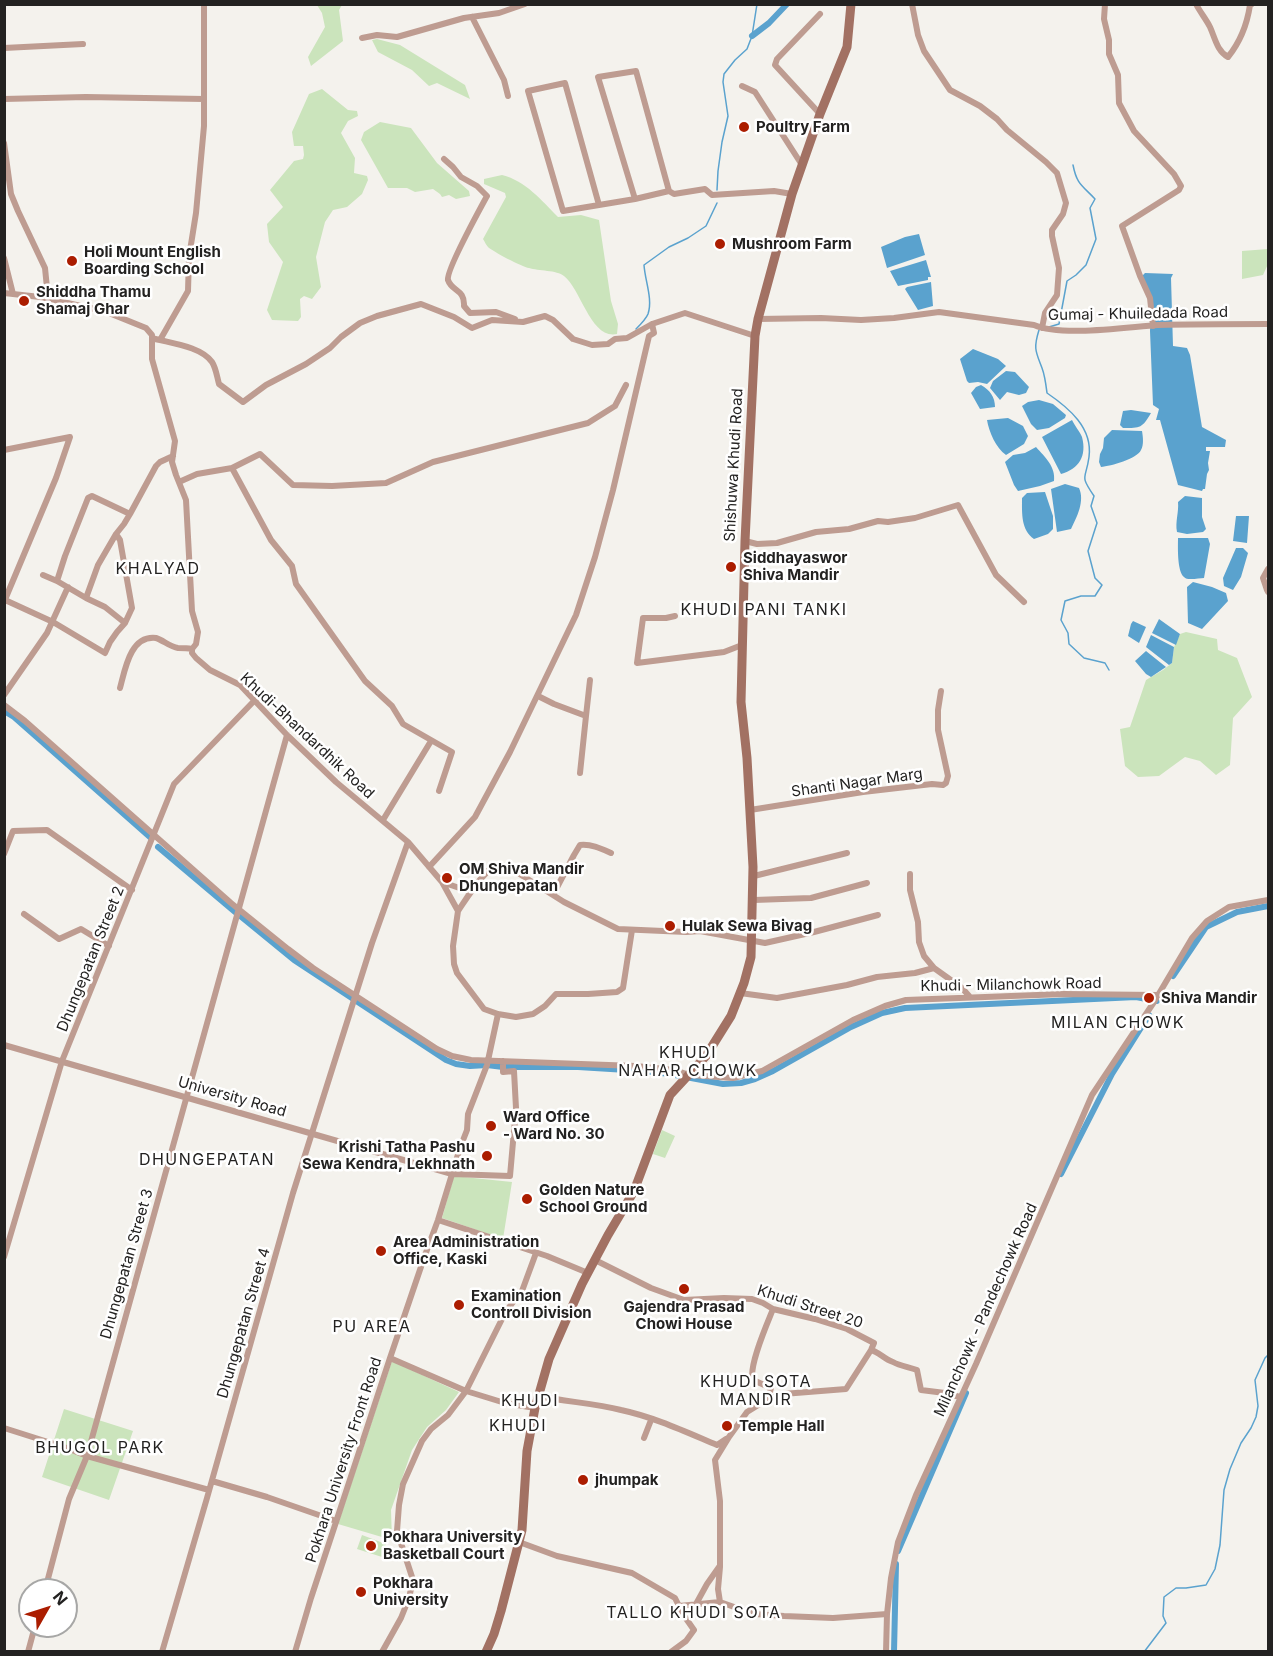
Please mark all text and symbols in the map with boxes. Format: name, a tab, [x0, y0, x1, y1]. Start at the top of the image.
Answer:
place label: Poultry Farm	[756, 118, 850, 136]
marker: Poultry Farm	[737, 120, 751, 134]
place label: Mushroom Farm	[732, 235, 852, 253]
marker: Mushroom Farm	[713, 237, 727, 251]
place label: Holi Mount English Boarding School	[84, 243, 221, 278]
marker: Holi Mount English Boarding School	[65, 254, 79, 268]
place label: Shiddha Thamu Shamaj Ghar	[36, 283, 151, 318]
marker: Shiddha Thamu Shamaj Ghar	[17, 294, 31, 308]
street label: Gumaj - Khuiledada Road	[1048, 303, 1228, 325]
street label: Shishuwa Khudi Road	[721, 388, 747, 542]
place label: Siddhayaswor Shiva Mandir	[743, 549, 847, 584]
district label: KHALYAD	[116, 559, 200, 579]
marker: Siddhayaswor Shiva Mandir	[724, 560, 738, 574]
district label: KHUDI PANI TANKI	[681, 600, 847, 620]
street label: Khudi-Bhandardhik Road	[236, 669, 378, 803]
street label: Shanti Nagar Marg	[790, 765, 924, 801]
place label: OM Shiva Mandir Dhungepatan	[459, 860, 584, 895]
marker: OM Shiva Mandir Dhungepatan	[440, 871, 454, 885]
street label: Dhungepatan Street 2	[54, 884, 128, 1034]
place label: Hulak Sewa Bivag	[682, 917, 812, 935]
marker: Hulak Sewa Bivag	[663, 919, 677, 933]
street label: Khudi - Milanchowk Road	[920, 974, 1102, 996]
place label: Shiva Mandir	[1161, 989, 1257, 1007]
marker: Shiva Mandir	[1142, 991, 1156, 1005]
district label: MILAN CHOWK	[1051, 1013, 1185, 1033]
district label: KHUDI NAHAR CHOWK	[618, 1043, 758, 1081]
street label: University Road	[176, 1073, 288, 1121]
place label: Ward Office - Ward No. 30	[503, 1108, 605, 1143]
marker: Ward Office - Ward No. 30	[484, 1119, 498, 1133]
place label: Krishi Tatha Pashu Sewa Kendra, Lekhnath	[302, 1138, 475, 1173]
marker: Krishi Tatha Pashu Sewa Kendra, Lekhnath	[480, 1149, 494, 1163]
district label: DHUNGEPATAN	[139, 1150, 275, 1170]
place label: Golden Nature School Ground	[539, 1181, 647, 1216]
street label: Dhungepatan Street 3	[97, 1187, 157, 1341]
marker: Golden Nature School Ground	[520, 1192, 534, 1206]
street label: Milanchowk - Pandechowk Road	[931, 1200, 1041, 1420]
place label: Area Administration Office, Kaski	[393, 1233, 539, 1268]
marker: Area Administration Office, Kaski	[374, 1244, 388, 1258]
street label: Dhungepatan Street 4	[214, 1246, 274, 1400]
street label: Khudi Street 20	[755, 1281, 865, 1333]
marker: Gajendra Prasad Chowi House	[677, 1282, 691, 1296]
place label: Examination Controll Division	[471, 1287, 592, 1322]
marker: Examination Controll Division	[452, 1298, 466, 1312]
place label: Gajendra Prasad Chowi House	[624, 1298, 744, 1333]
district label: PU AREA	[332, 1317, 412, 1337]
street label: Pokhara University Front Road	[302, 1355, 386, 1565]
district label: KHUDI SOTA MANDIR	[700, 1372, 812, 1410]
district label: KHUDI	[501, 1391, 559, 1411]
district label: KHUDI	[489, 1416, 547, 1436]
place label: Temple Hall	[739, 1417, 825, 1435]
marker: Temple Hall	[720, 1419, 734, 1433]
district label: BHUGOL PARK	[35, 1438, 165, 1458]
place label: jhumpak	[595, 1471, 658, 1489]
marker: jhumpak	[576, 1473, 590, 1487]
place label: Pokhara University Basketball Court	[383, 1528, 522, 1563]
marker: Pokhara University Basketball Court	[364, 1539, 378, 1553]
place label: Pokhara University	[373, 1574, 448, 1609]
north arrow	[18, 1578, 78, 1638]
marker: Pokhara University	[354, 1585, 368, 1599]
text: N	[49, 1587, 72, 1609]
district label: TALLO KHUDI SOTA	[606, 1603, 782, 1623]

